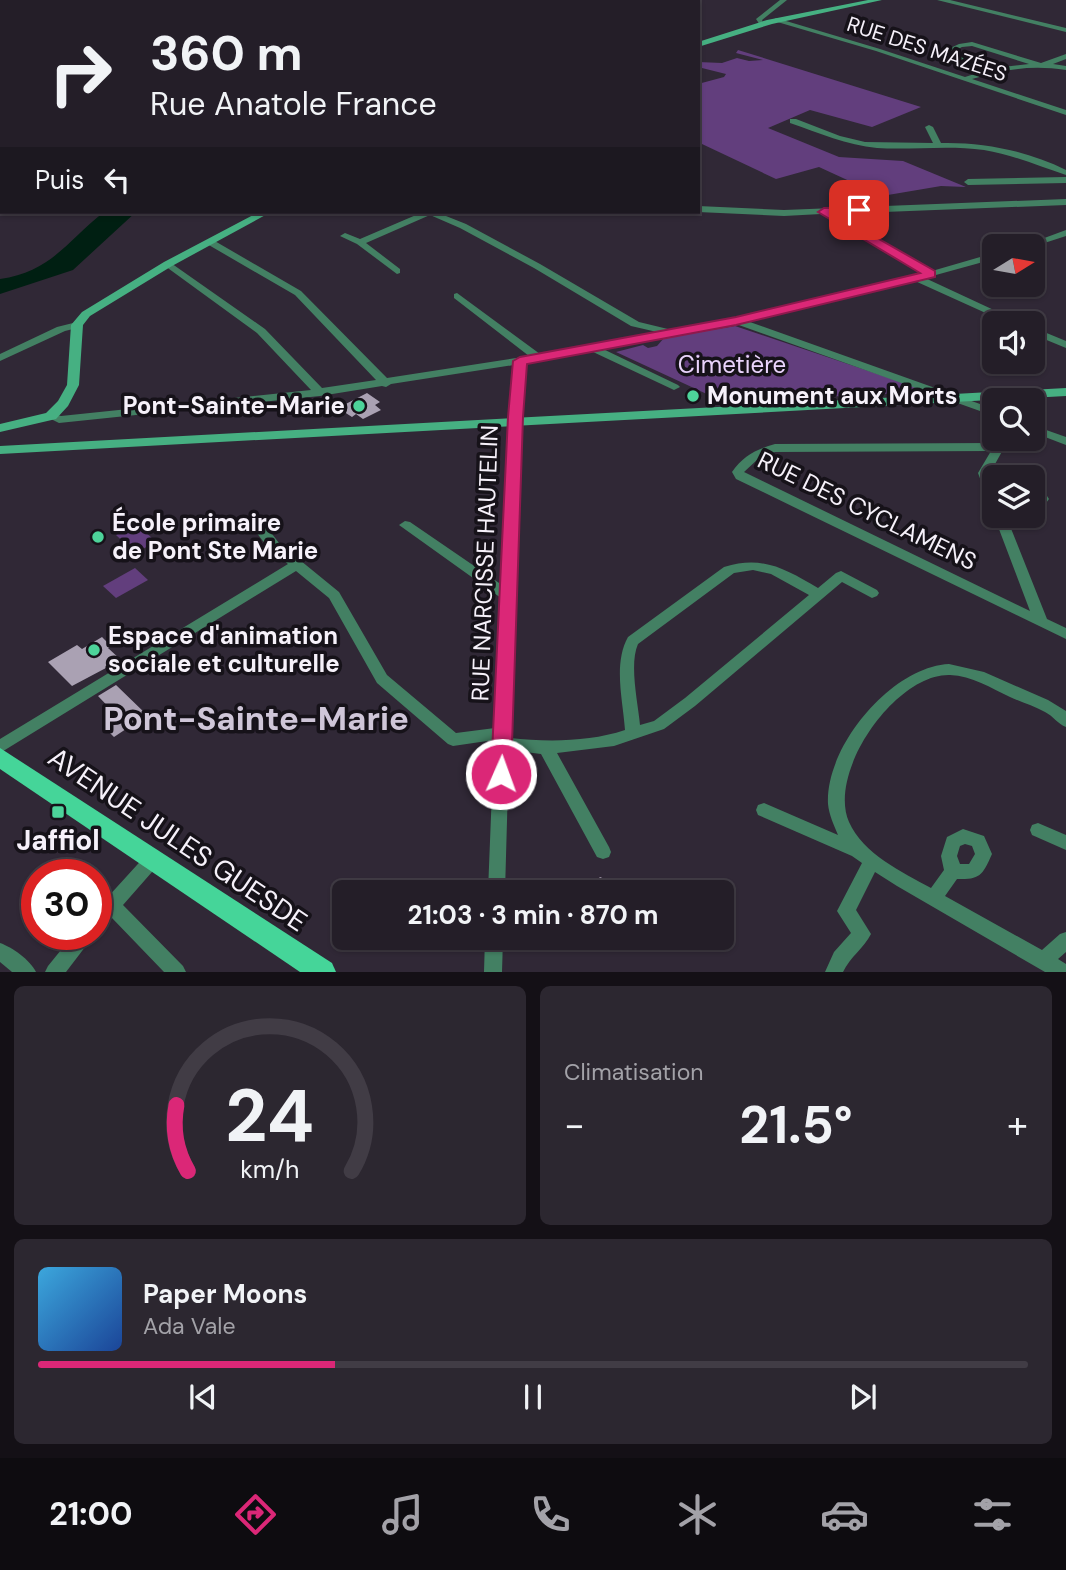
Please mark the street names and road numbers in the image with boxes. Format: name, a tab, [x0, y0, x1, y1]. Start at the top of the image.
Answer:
street label: RUE DES MAZÉES	[843, 10, 1011, 88]
street label: RUE NARCISSE HAUTELIN	[464, 424, 505, 702]
street label: RUE DES CYCLAMENS	[753, 444, 982, 577]
street label: AVENUE JULES GUESDE	[41, 739, 314, 940]

